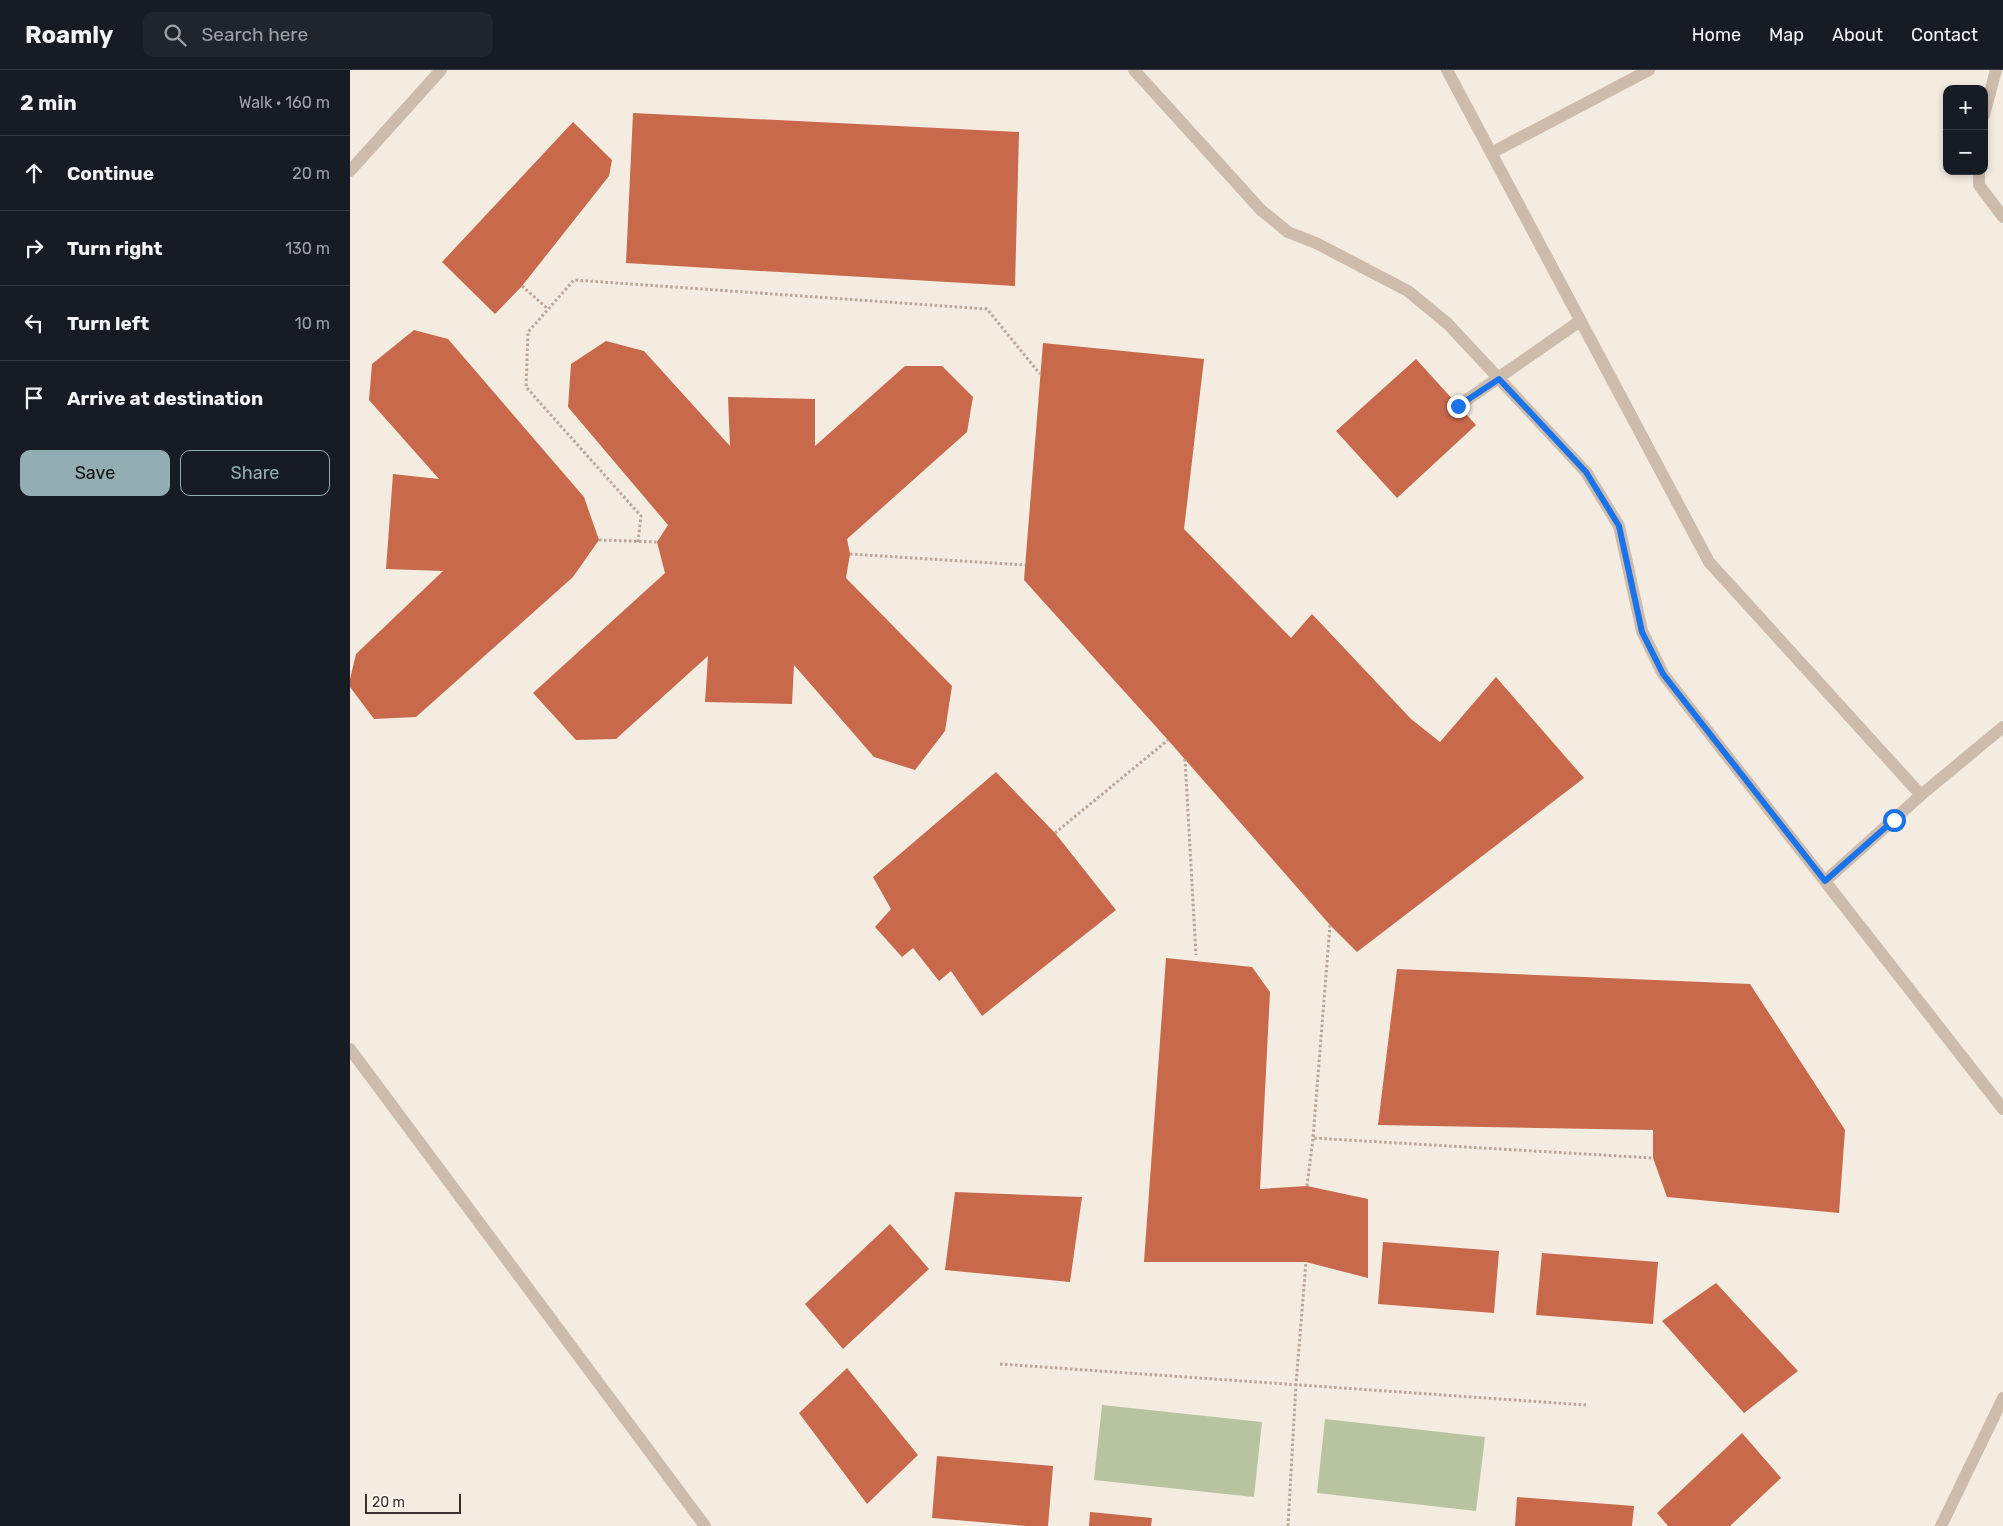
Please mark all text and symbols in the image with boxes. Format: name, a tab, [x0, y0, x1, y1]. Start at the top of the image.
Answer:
search box	[143, 12, 493, 57]
text: Roamly	[25, 21, 113, 49]
icon: search	[161, 21, 189, 49]
text: Search here	[201, 23, 308, 46]
text: Home	[1692, 24, 1741, 46]
text: Map	[1769, 24, 1804, 46]
text: About	[1832, 24, 1883, 46]
text: Contact	[1911, 24, 1978, 46]
map controls	[1943, 85, 1988, 175]
button: +	[1943, 85, 1988, 130]
text: 2 min	[20, 90, 77, 115]
text: Walk · 160 m	[239, 93, 330, 112]
button: −	[1943, 130, 1988, 175]
icon: ahead	[20, 159, 48, 187]
text: Continue	[67, 162, 154, 185]
text: 20 m	[292, 164, 330, 183]
icon: right	[20, 234, 48, 262]
text: Turn right	[67, 237, 162, 260]
text: 130 m	[285, 239, 330, 258]
icon: left	[20, 309, 48, 337]
text: Turn left	[67, 312, 149, 335]
text: 10 m	[295, 314, 330, 333]
icon: arrive	[20, 384, 48, 412]
text: Arrive at destination	[67, 387, 263, 410]
route end	[1447, 395, 1470, 418]
button: Save	[20, 450, 170, 496]
button: Share	[180, 450, 330, 496]
route start	[1883, 809, 1906, 832]
scale bar	[365, 1491, 461, 1514]
text: 20 m	[372, 1494, 405, 1511]

